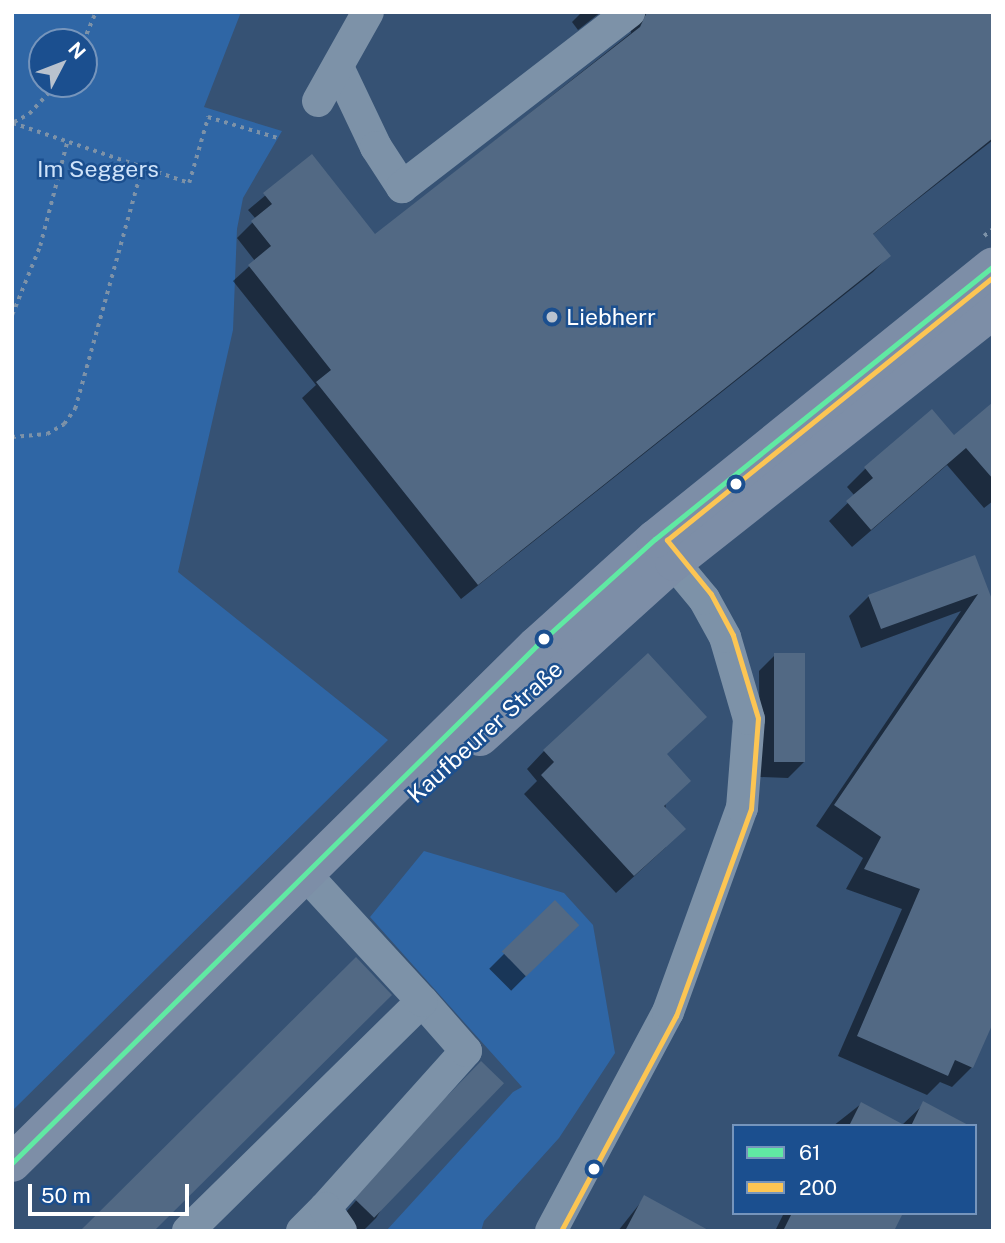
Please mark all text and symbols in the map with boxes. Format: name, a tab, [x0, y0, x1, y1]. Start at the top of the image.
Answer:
north arrow	[28, 28, 98, 98]
text: N	[64, 37, 90, 63]
park label: Im Seggers	[37, 155, 159, 183]
place label: Liebherr	[566, 303, 656, 331]
marker: Liebherr	[544, 309, 560, 325]
unlabelled marker	[729, 477, 743, 491]
unlabelled marker	[537, 632, 551, 646]
street label: Kaufbeurer Straße	[402, 655, 568, 809]
legend	[732, 1124, 977, 1215]
text: 61	[799, 1140, 821, 1165]
unlabelled marker	[587, 1162, 601, 1176]
scale bar	[32, 1170, 192, 1214]
text: 200	[799, 1175, 837, 1200]
text: 50 m	[41, 1183, 91, 1208]

